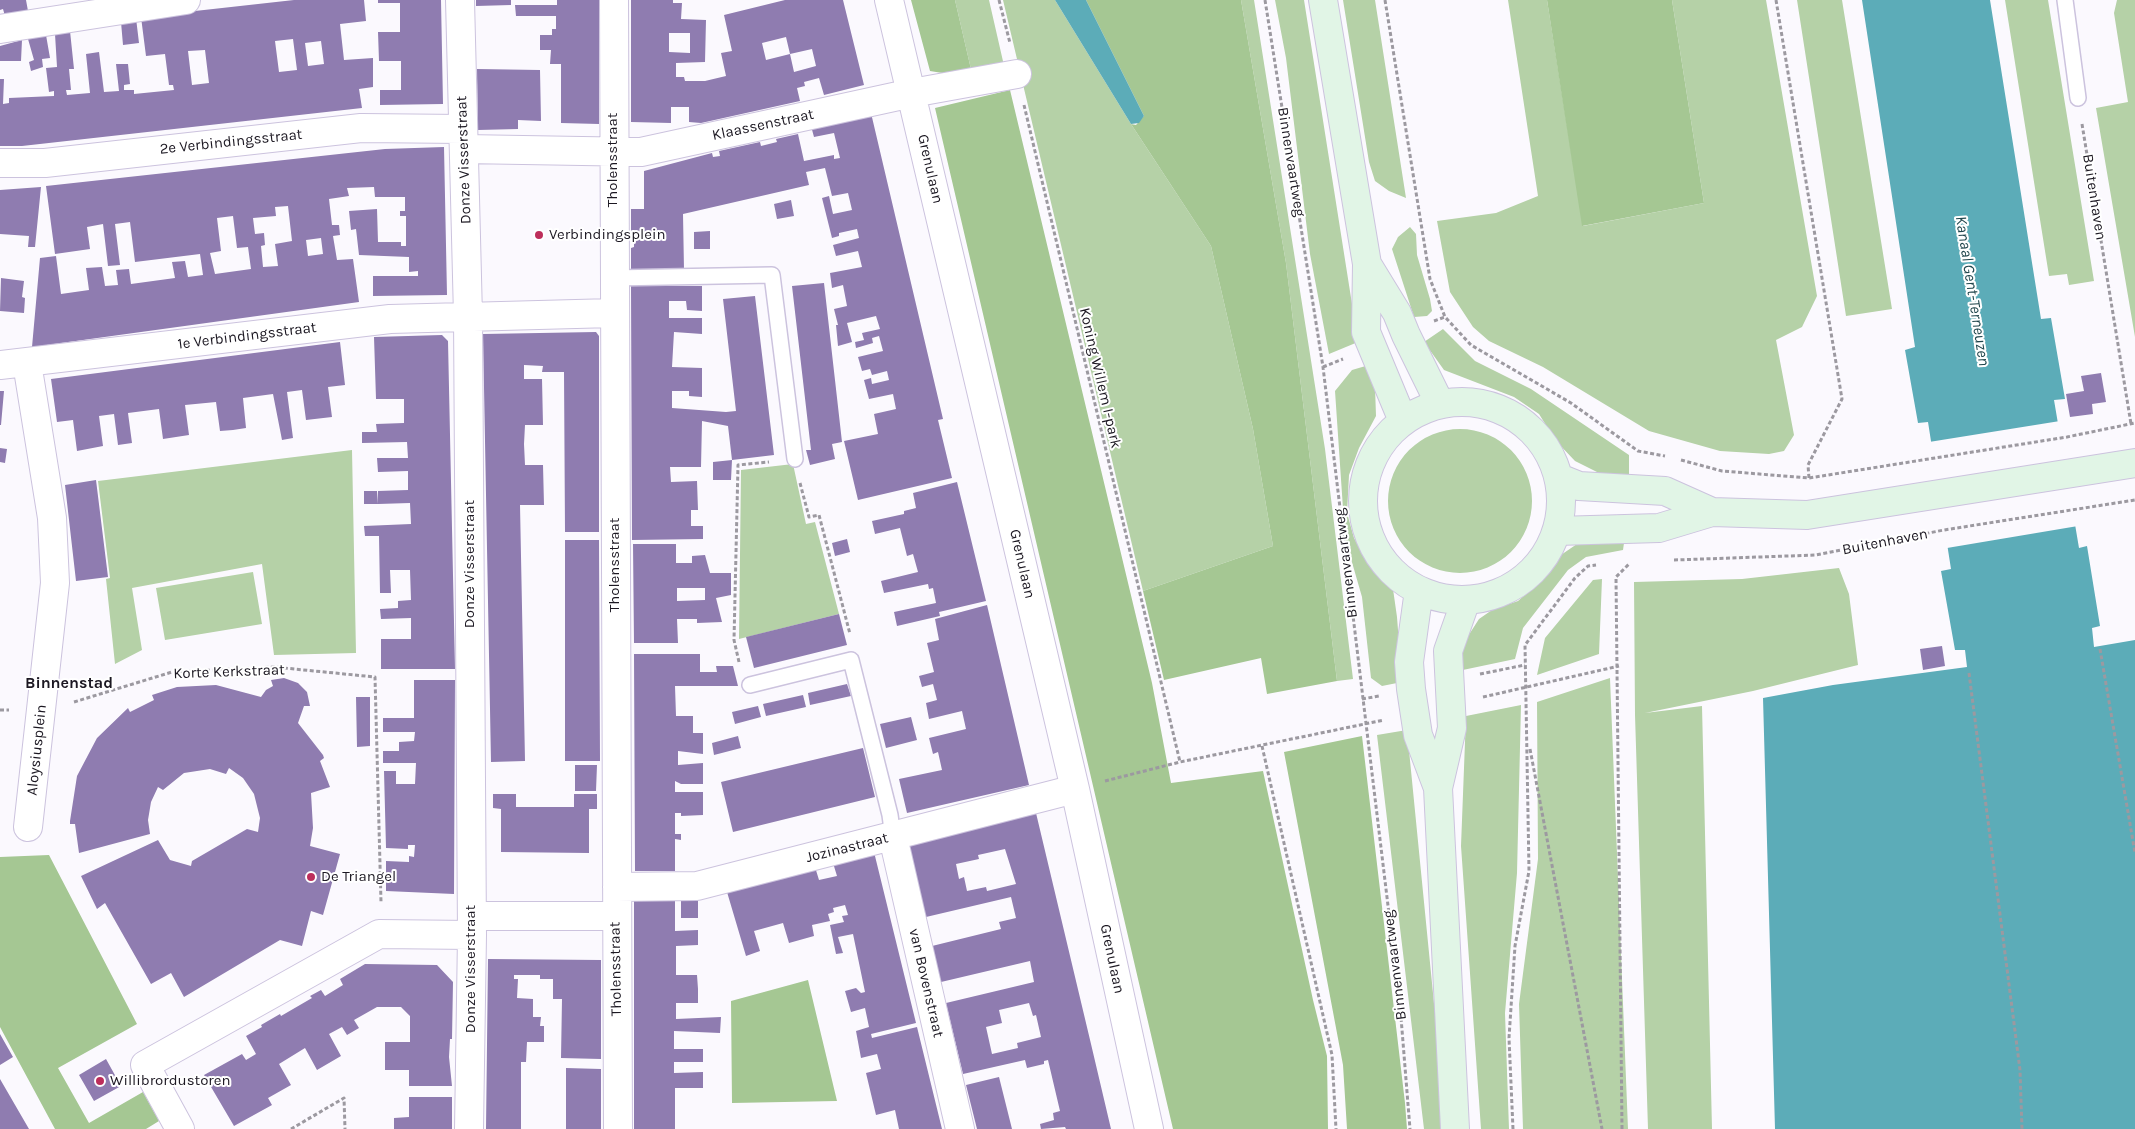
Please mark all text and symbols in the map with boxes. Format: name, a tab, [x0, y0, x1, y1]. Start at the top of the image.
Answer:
street label: Donze Visserstraat	[453, 96, 475, 224]
street label: Klaassenstraat	[711, 105, 815, 145]
street label: Binnenvaartweg	[1273, 106, 1309, 218]
street label: Tholensstraat	[604, 113, 622, 207]
street label: 2e Verbindingsstraat	[159, 126, 303, 158]
street label: Grenulaan	[913, 133, 947, 205]
street label: Buitenhaven	[2078, 153, 2110, 241]
water label: Kanaal Gent-Terneuzen	[1951, 215, 1993, 367]
place label: Verbindingsplein	[549, 226, 665, 244]
marker: Verbindingsplein	[533, 229, 545, 241]
street label: Koning Willem I-park	[1075, 306, 1125, 450]
street label: 1e Verbindingsstraat	[177, 319, 317, 353]
street label: Donze Visserstraat	[461, 500, 479, 628]
street label: Binnenvaartweg	[1330, 507, 1362, 619]
street label: Tholensstraat	[606, 518, 624, 612]
street label: Buitenhaven	[1841, 525, 1929, 559]
street label: Grenulaan	[1005, 528, 1039, 600]
street label: Korte Kerkstraat	[173, 661, 285, 683]
district label: Binnenstad	[25, 673, 113, 693]
street label: Aloysiusplein	[23, 704, 51, 796]
street label: Jozinastraat	[804, 829, 890, 867]
place label: De Triangel	[321, 868, 396, 886]
marker: De Triangel	[305, 871, 317, 883]
street label: Donze Visserstraat	[462, 905, 480, 1033]
street label: Binnenvaartweg	[1379, 909, 1411, 1021]
street label: Tholensstraat	[606, 922, 626, 1016]
street label: Grenulaan	[1096, 923, 1128, 995]
street label: van Bovenstraat	[905, 927, 947, 1039]
place label: Willibrordustoren	[110, 1072, 231, 1090]
marker: Willibrordustoren	[94, 1075, 106, 1087]

